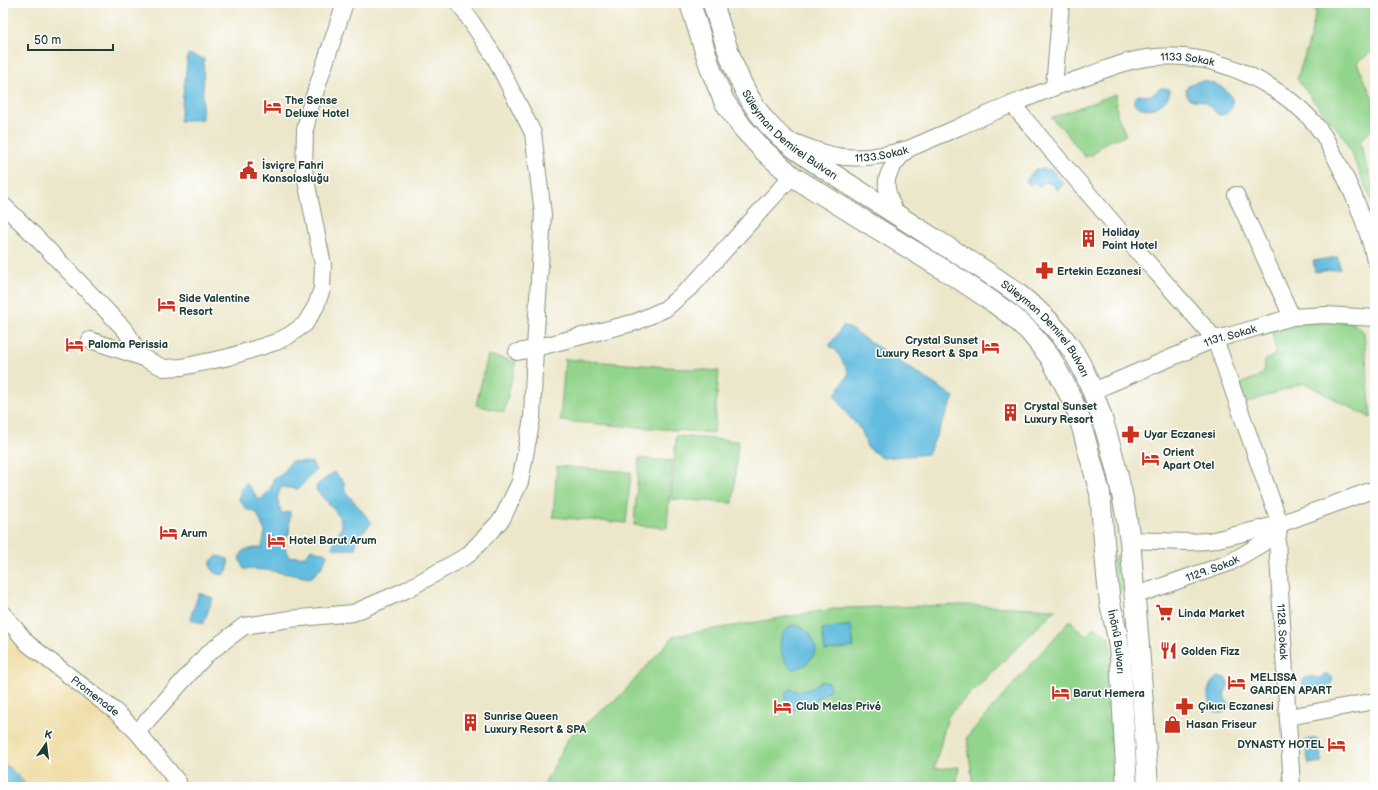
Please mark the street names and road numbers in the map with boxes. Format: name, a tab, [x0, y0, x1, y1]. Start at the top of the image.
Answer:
street label: 1133 Sokak	[1160, 50, 1217, 69]
street label: Süleyman Demirel Bulvarı	[740, 87, 840, 182]
street label: 1133.Sokak	[855, 143, 910, 164]
street label: Süleyman Demirel Bulvarı	[999, 277, 1092, 379]
street label: 1131. Sokak	[1202, 321, 1258, 350]
street label: 1129. Sokak	[1184, 552, 1242, 584]
street label: 1128. Sokak	[1274, 603, 1291, 661]
street label: İnönü Bulvarı	[1105, 608, 1127, 674]
street label: Promenade	[68, 673, 123, 719]

